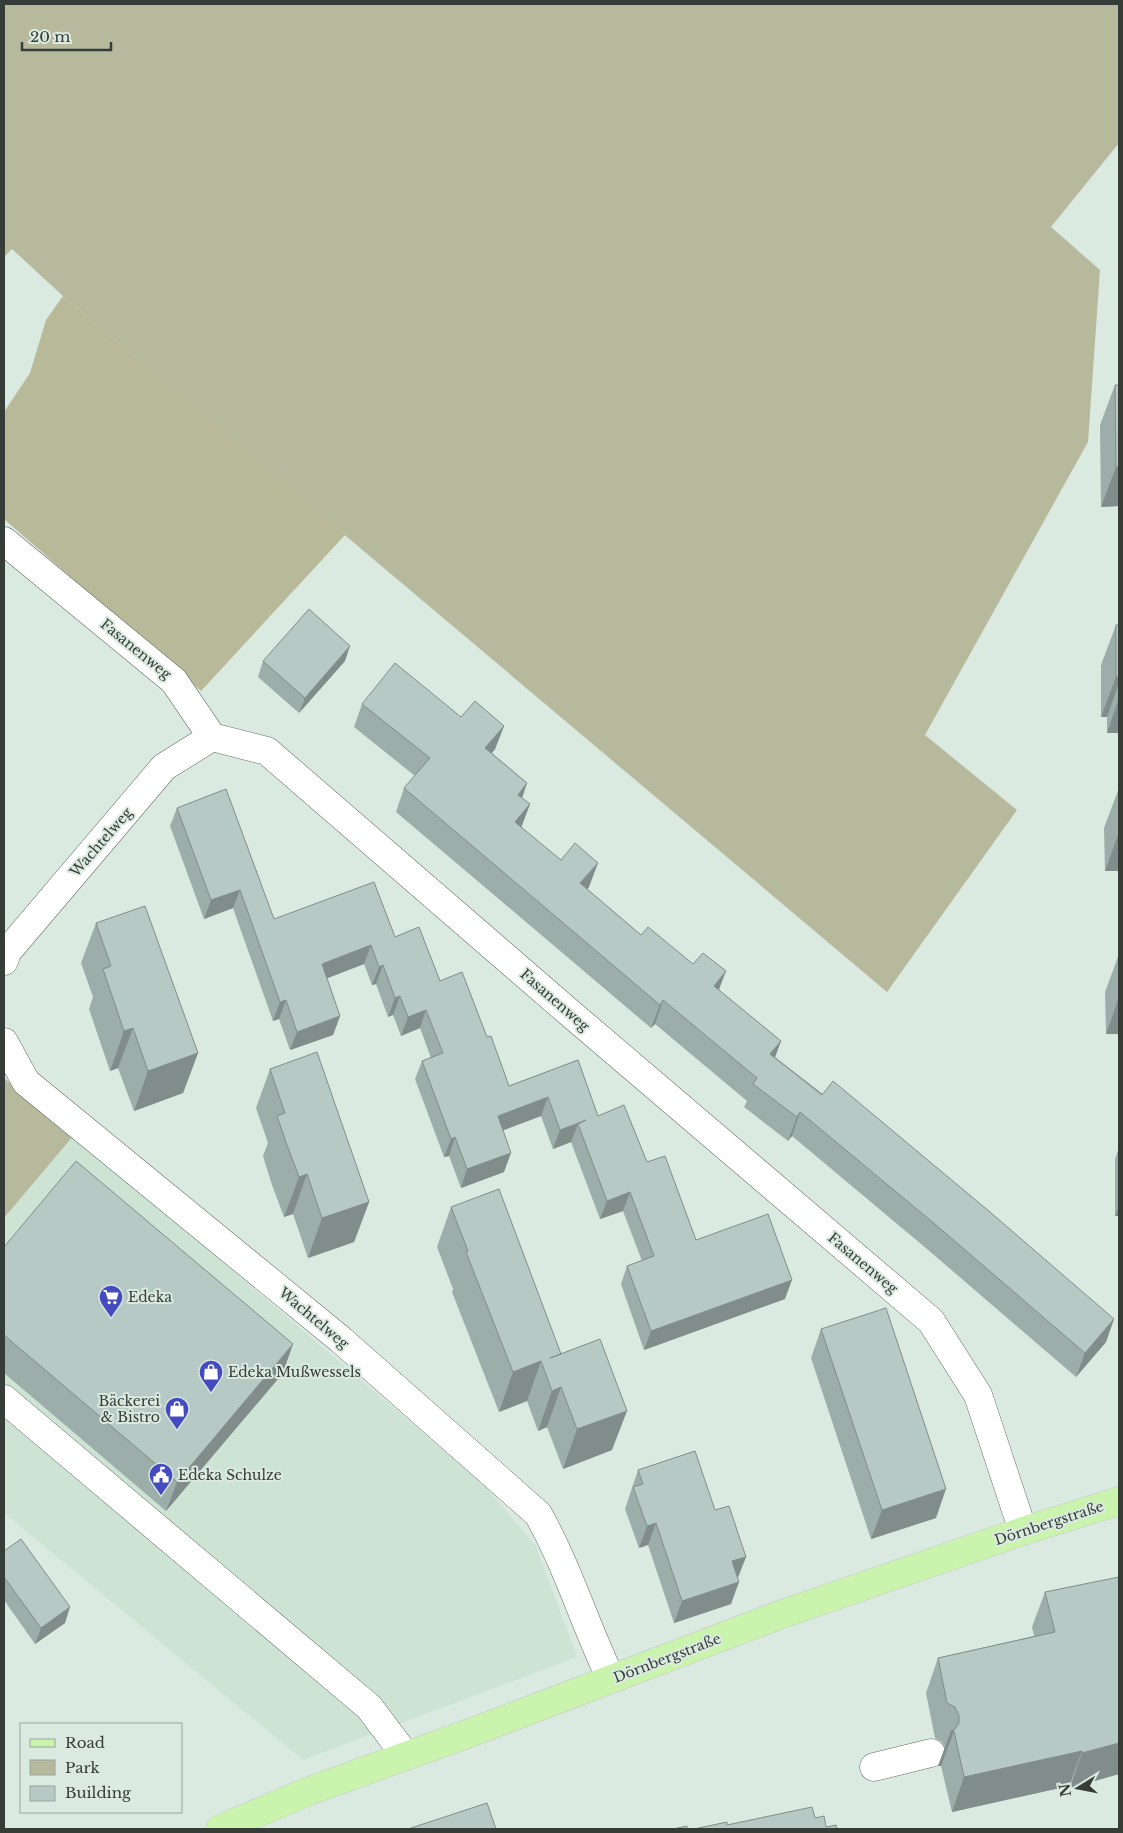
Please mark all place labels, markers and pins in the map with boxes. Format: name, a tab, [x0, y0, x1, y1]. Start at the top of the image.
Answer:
supermarket icon: Edeka	[98, 1284, 124, 1318]
place label: Edeka	[128, 1288, 172, 1306]
shop icon: Edeka Mußwessels	[198, 1359, 224, 1393]
place label: Edeka Mußwessels	[228, 1363, 361, 1381]
place label: Bäckerei & Bistro	[99, 1392, 160, 1426]
shop icon: Bäckerei & Bistro	[164, 1396, 190, 1430]
public building icon: Edeka Schulze	[148, 1462, 174, 1496]
place label: Edeka Schulze	[178, 1466, 282, 1484]

